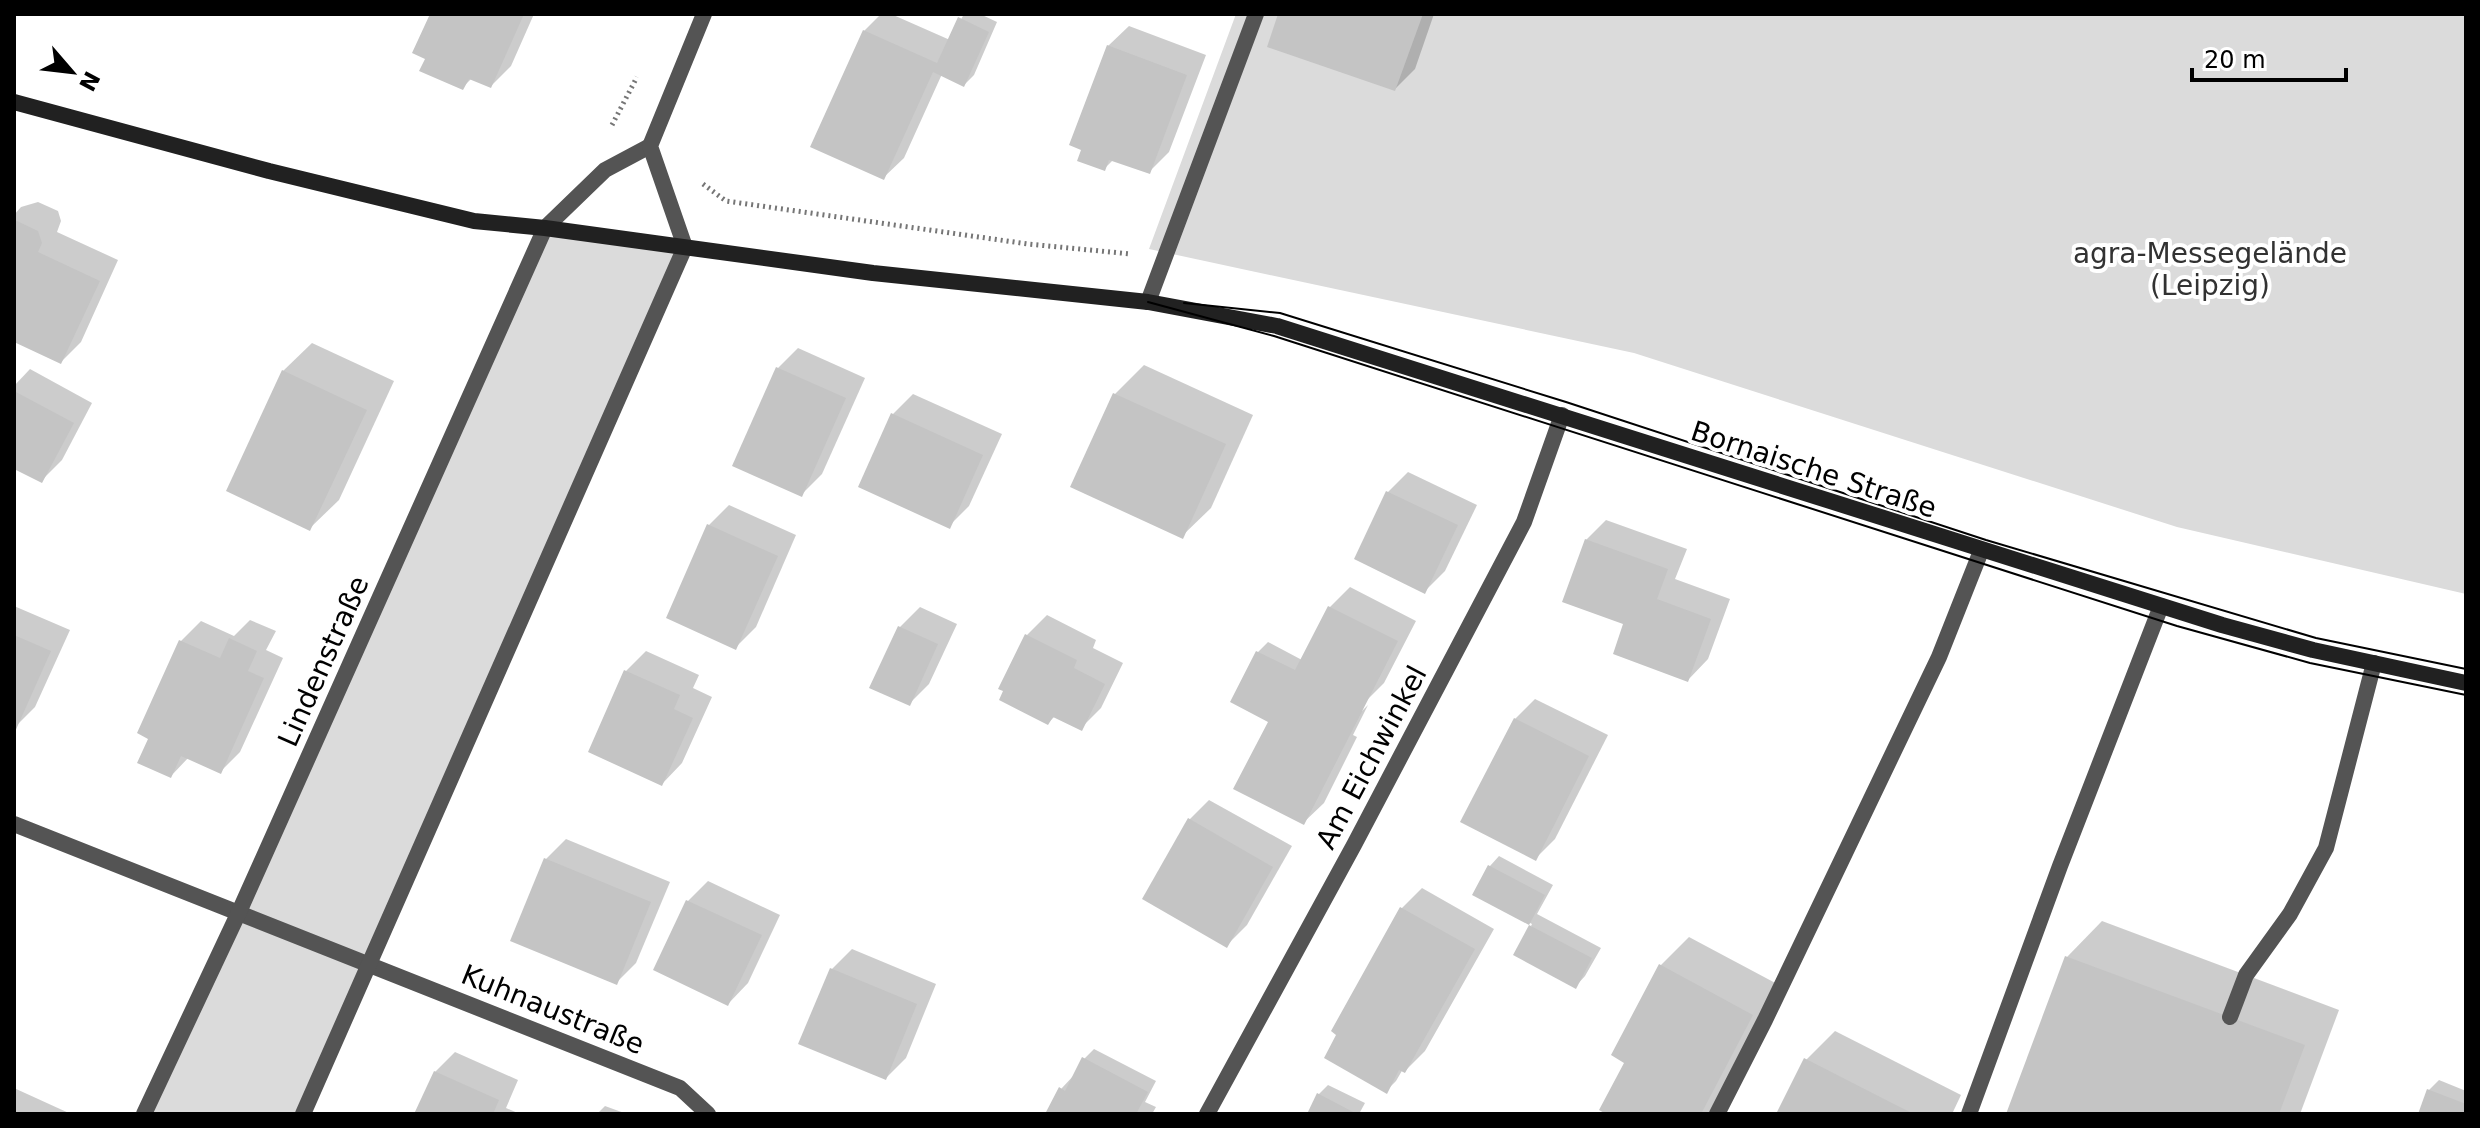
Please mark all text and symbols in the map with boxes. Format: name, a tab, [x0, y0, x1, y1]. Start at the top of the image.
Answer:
north arrow	[32, 32, 112, 112]
scale bar	[2192, 32, 2346, 82]
text: 20 m	[2204, 46, 2266, 74]
text: N	[74, 67, 105, 95]
park label: agra-Messegelände (Leipzig)	[2073, 237, 2347, 302]
street label: Bornaische Straße	[1687, 414, 1941, 525]
street label: Lindenstraße	[271, 571, 376, 751]
street label: Am Eichwinkel	[1309, 660, 1434, 854]
street label: Kuhnaustraße	[457, 958, 649, 1061]

